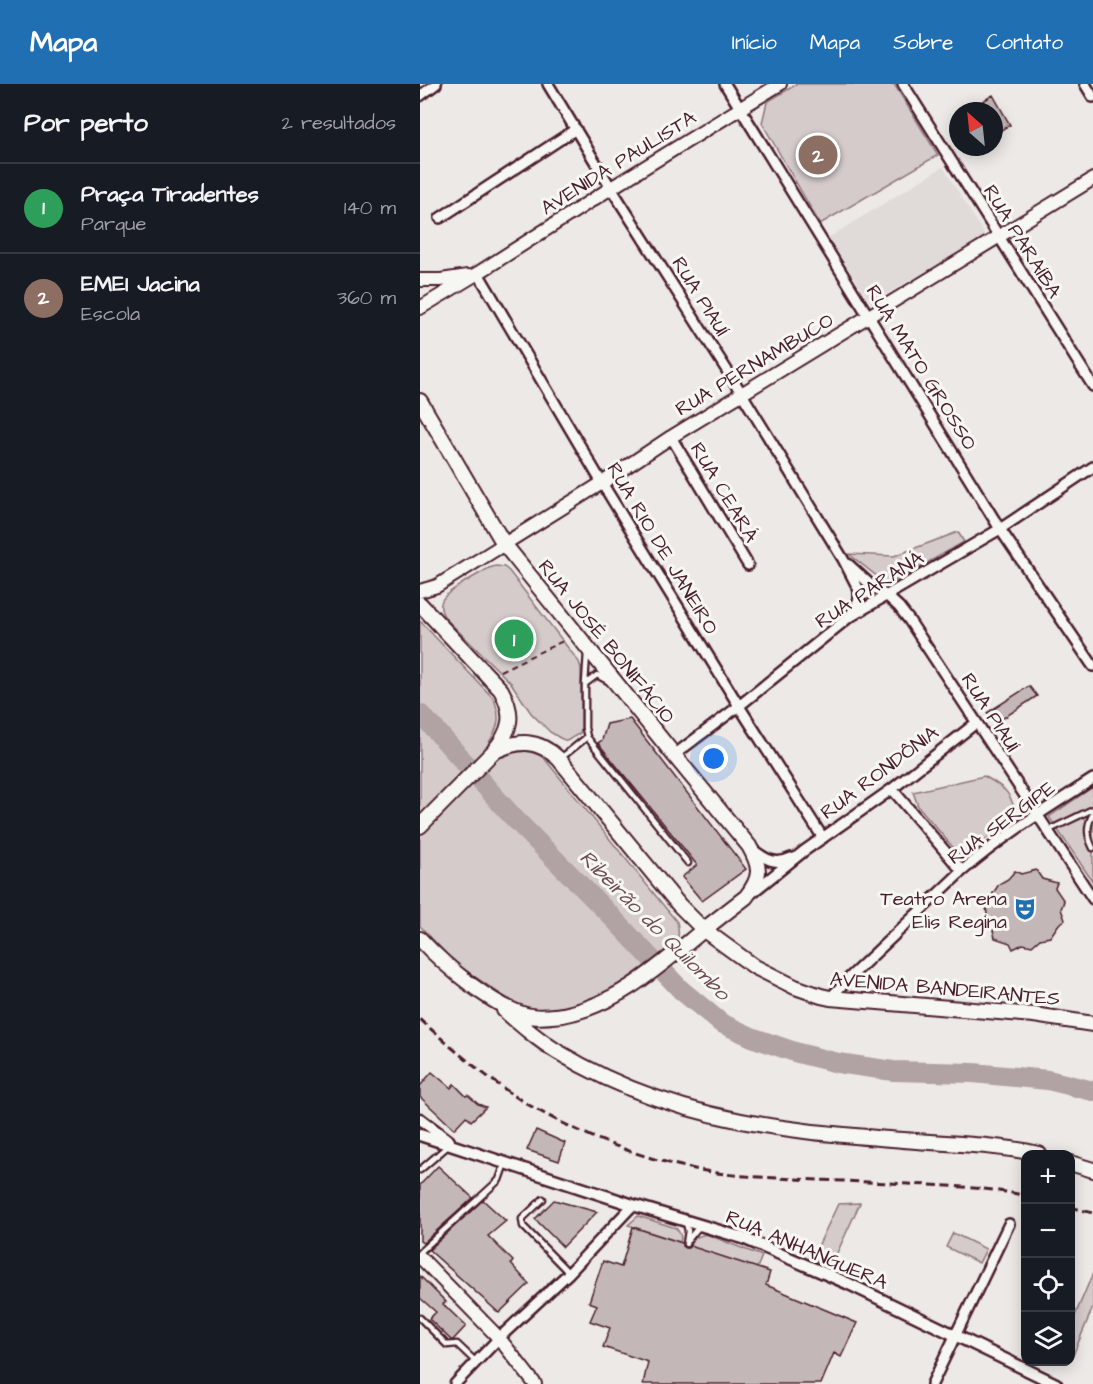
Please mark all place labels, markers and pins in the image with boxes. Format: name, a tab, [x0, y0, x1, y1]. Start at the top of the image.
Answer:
pin: 2	[798, 132, 838, 178]
pin: 1	[494, 616, 533, 662]
place label: Teatro Arena Elis Regina	[880, 885, 1007, 937]
theatre icon: Teatro Arena Elis Regina	[1012, 896, 1038, 922]

